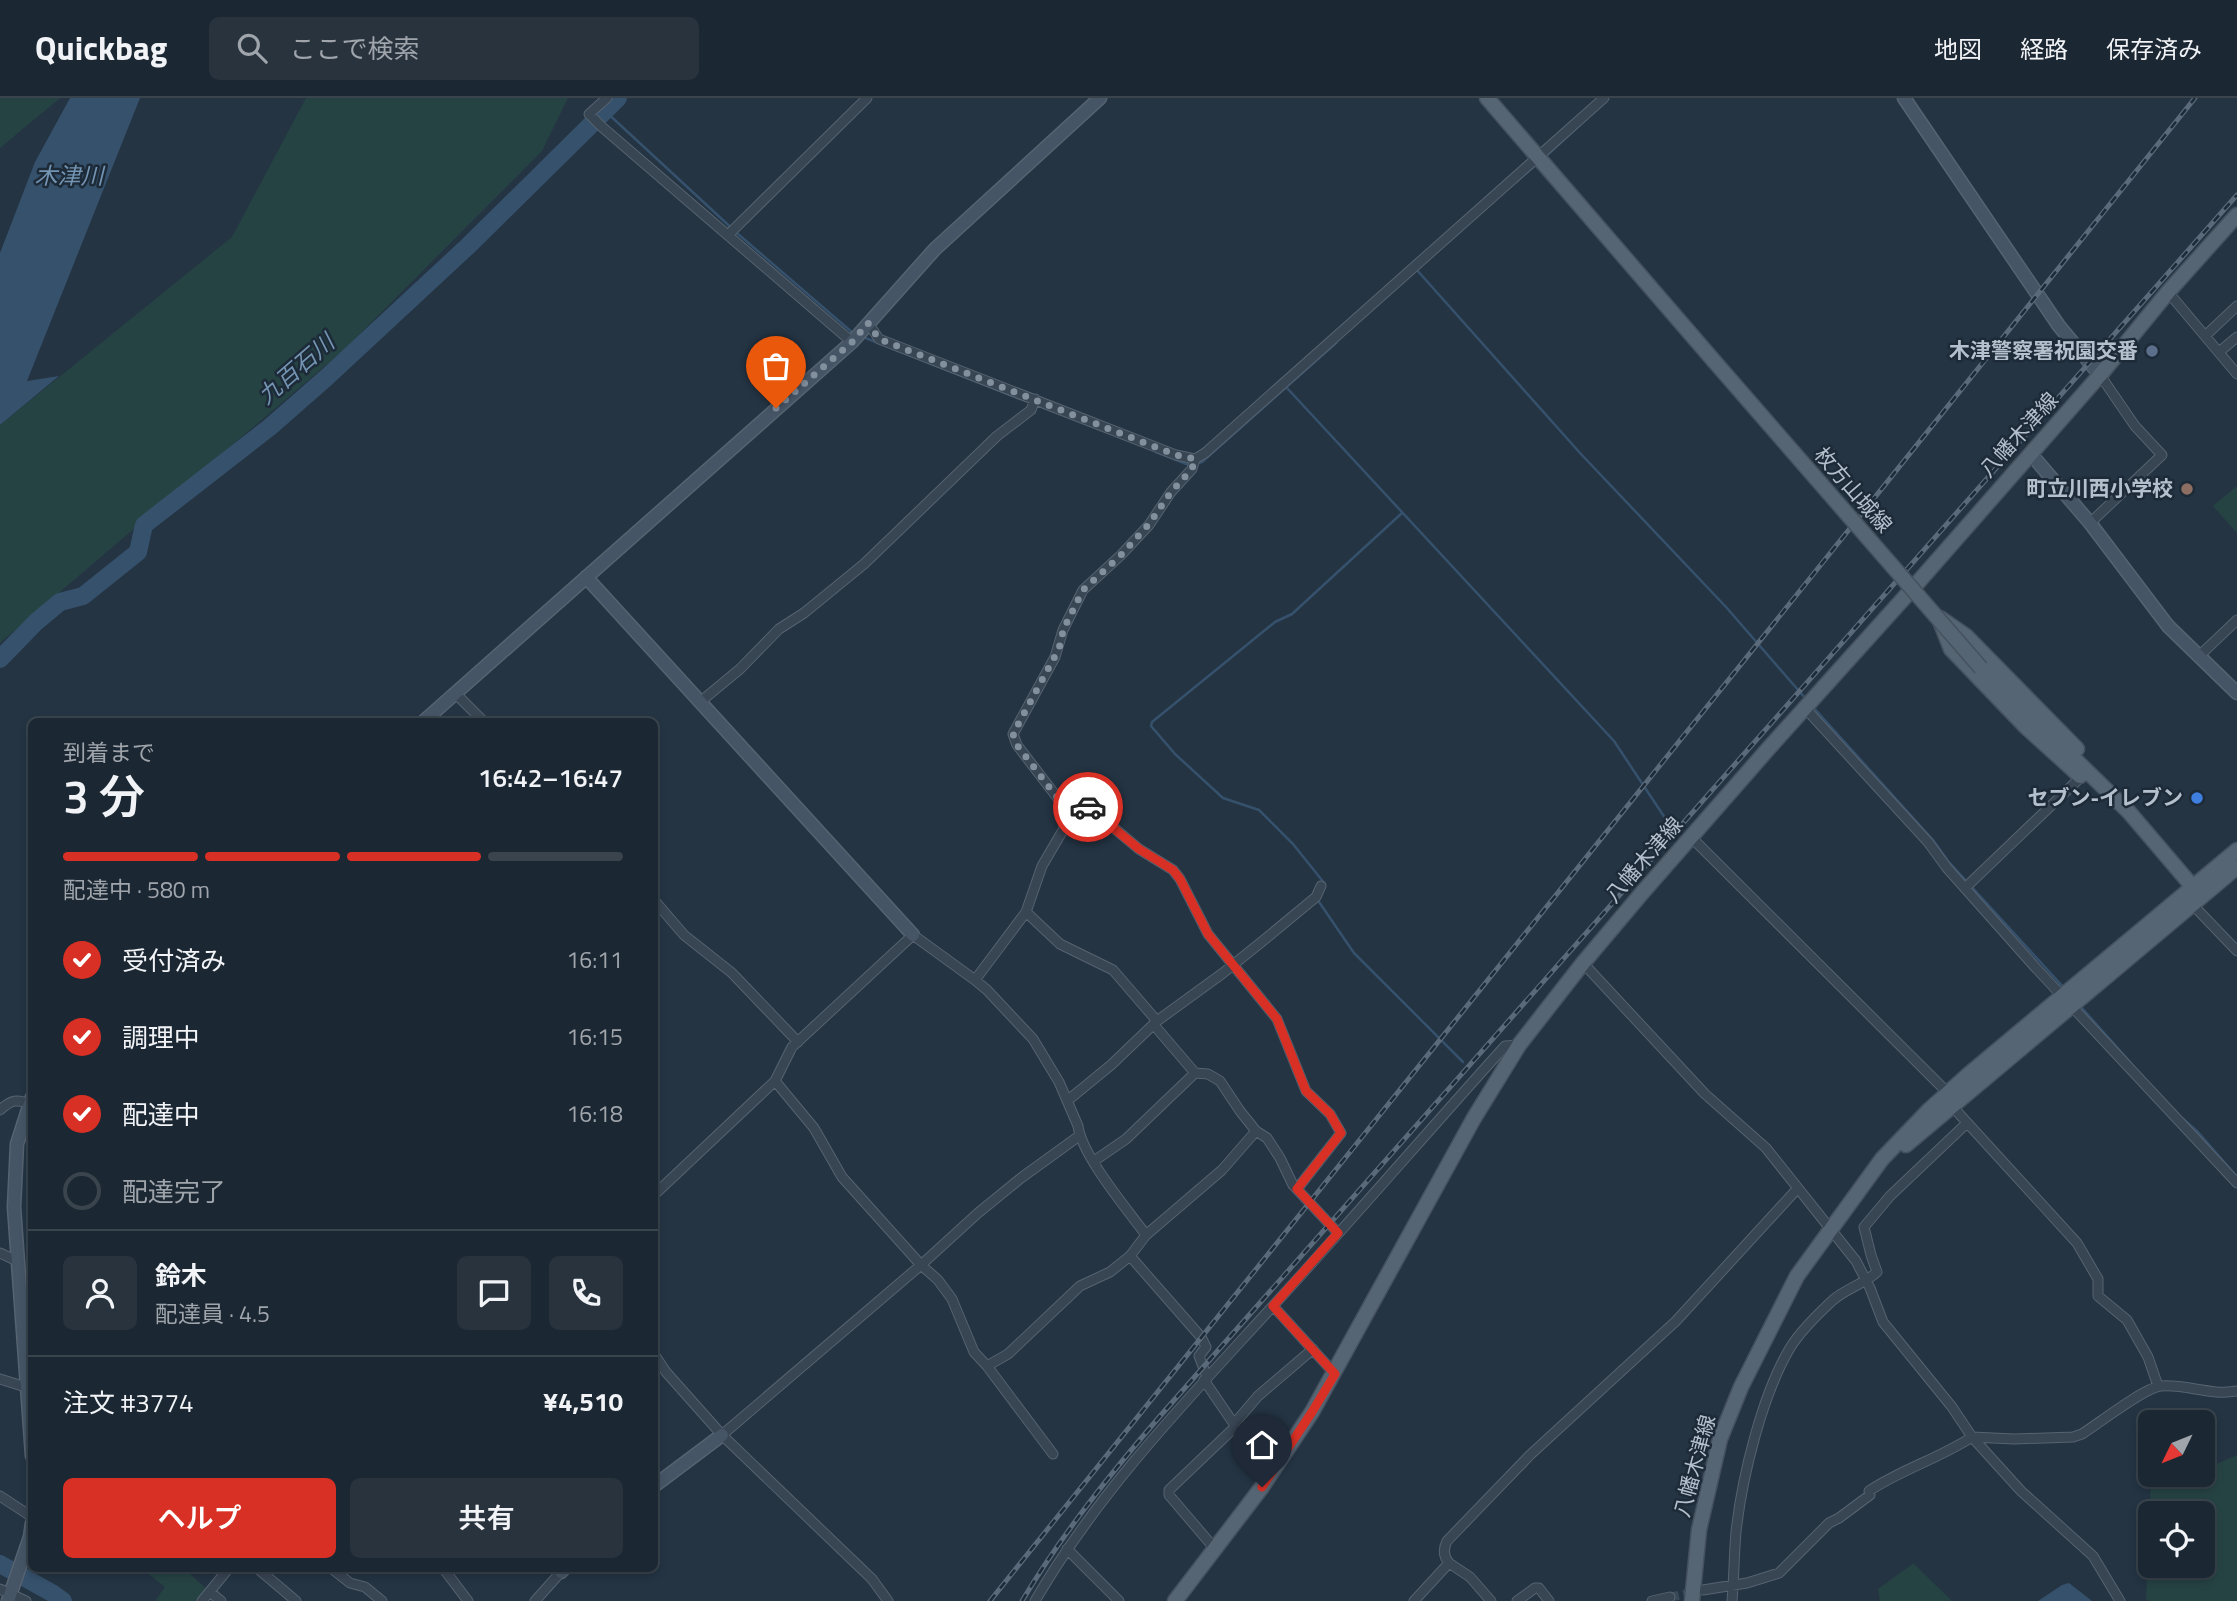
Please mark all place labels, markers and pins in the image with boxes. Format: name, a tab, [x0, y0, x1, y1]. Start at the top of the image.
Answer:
place label: 木津警察署祝園交番	[1949, 334, 2138, 366]
pin	[746, 336, 806, 408]
marker: 木津警察署祝園交番	[2144, 343, 2160, 359]
place label: 町立川西小学校	[2026, 472, 2173, 504]
marker: 町立川西小学校	[2179, 481, 2195, 497]
place label: セブン-イレブン	[2027, 781, 2183, 813]
marker: セブン-イレブン	[2189, 790, 2205, 806]
pin	[1232, 1415, 1292, 1487]

